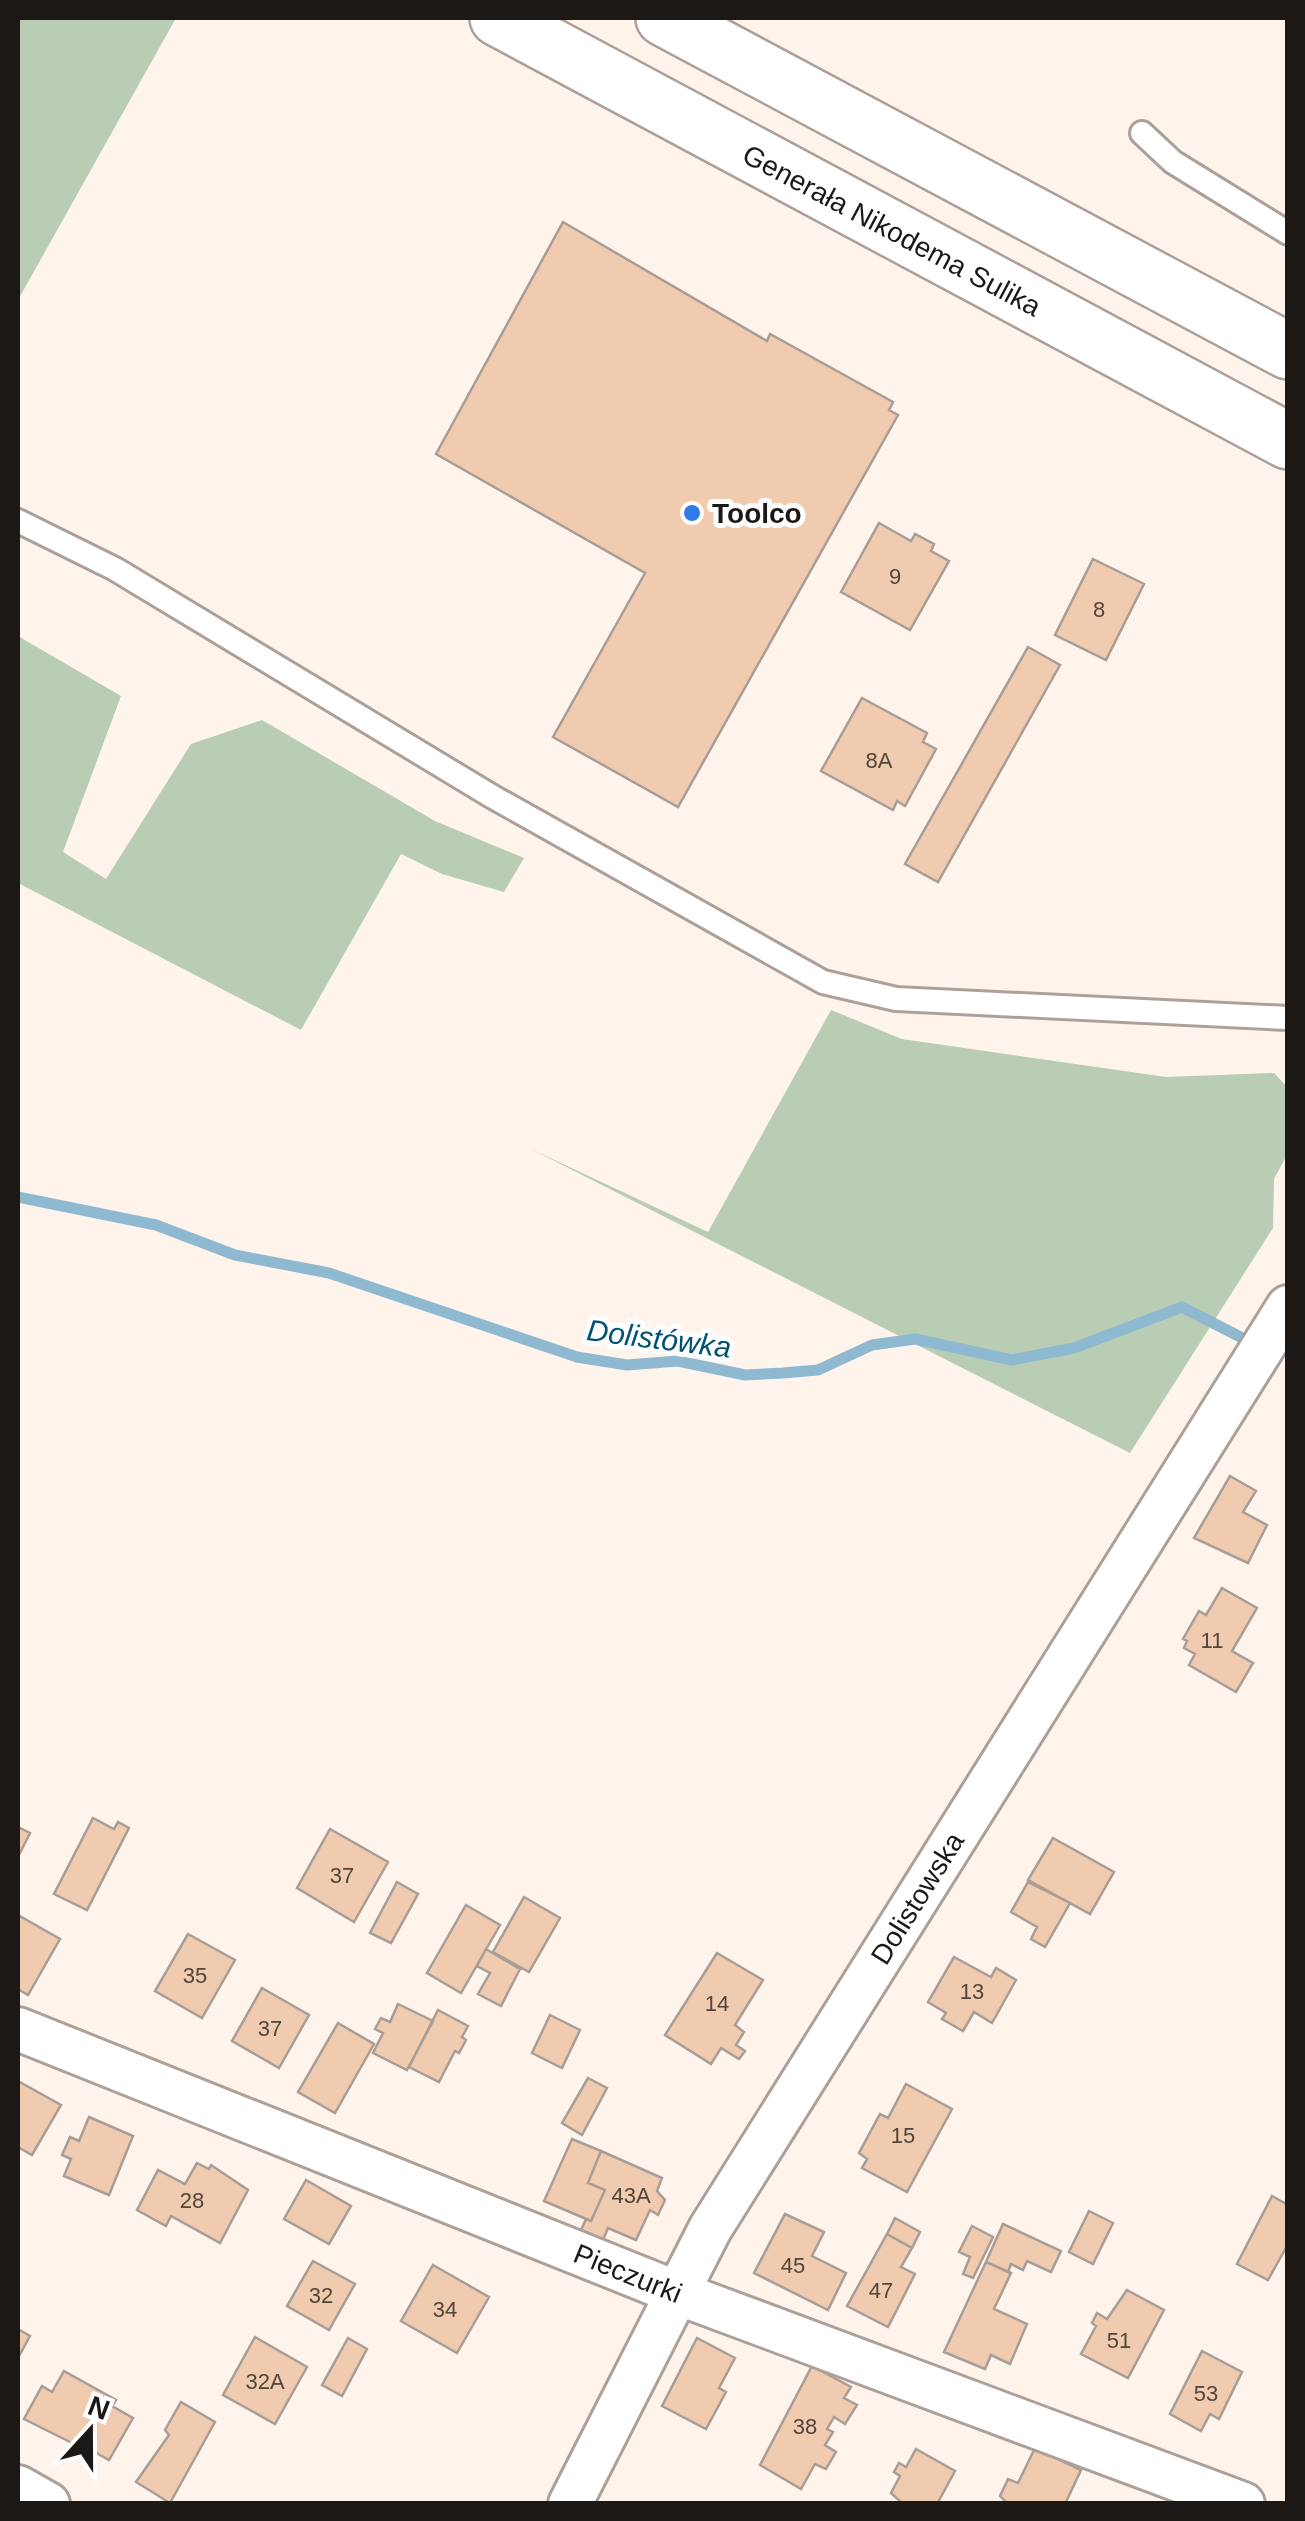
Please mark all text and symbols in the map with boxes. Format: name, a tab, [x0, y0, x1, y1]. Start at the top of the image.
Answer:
street label: Generała Nikodema Sulika	[737, 139, 1046, 323]
place label: Toolco	[712, 498, 802, 529]
marker: Toolco	[681, 502, 703, 524]
house number: 9	[889, 564, 901, 589]
house number: 8	[1093, 597, 1105, 622]
house number: 8A	[866, 748, 893, 773]
water label: Dolistówka	[585, 1313, 733, 1364]
house number: 11	[1201, 1628, 1223, 1653]
street label: Dolistowska	[865, 1826, 970, 1970]
house number: 37	[330, 1863, 354, 1888]
house number: 35	[183, 1963, 207, 1988]
house number: 13	[960, 1979, 984, 2004]
house number: 14	[705, 1991, 729, 2016]
house number: 37	[258, 2016, 282, 2041]
house number: 15	[891, 2123, 915, 2148]
house number: 43A	[611, 2183, 651, 2208]
house number: 28	[180, 2188, 204, 2213]
street label: Pieczurki	[569, 2238, 686, 2309]
house number: 45	[781, 2253, 805, 2278]
house number: 47	[869, 2278, 893, 2303]
house number: 32	[309, 2283, 333, 2308]
house number: 34	[433, 2297, 457, 2322]
house number: 51	[1107, 2328, 1131, 2353]
house number: 32A	[245, 2369, 285, 2394]
north arrow	[40, 2381, 140, 2481]
house number: 53	[1194, 2381, 1218, 2406]
text: N	[84, 2390, 114, 2426]
house number: 38	[793, 2414, 817, 2439]

